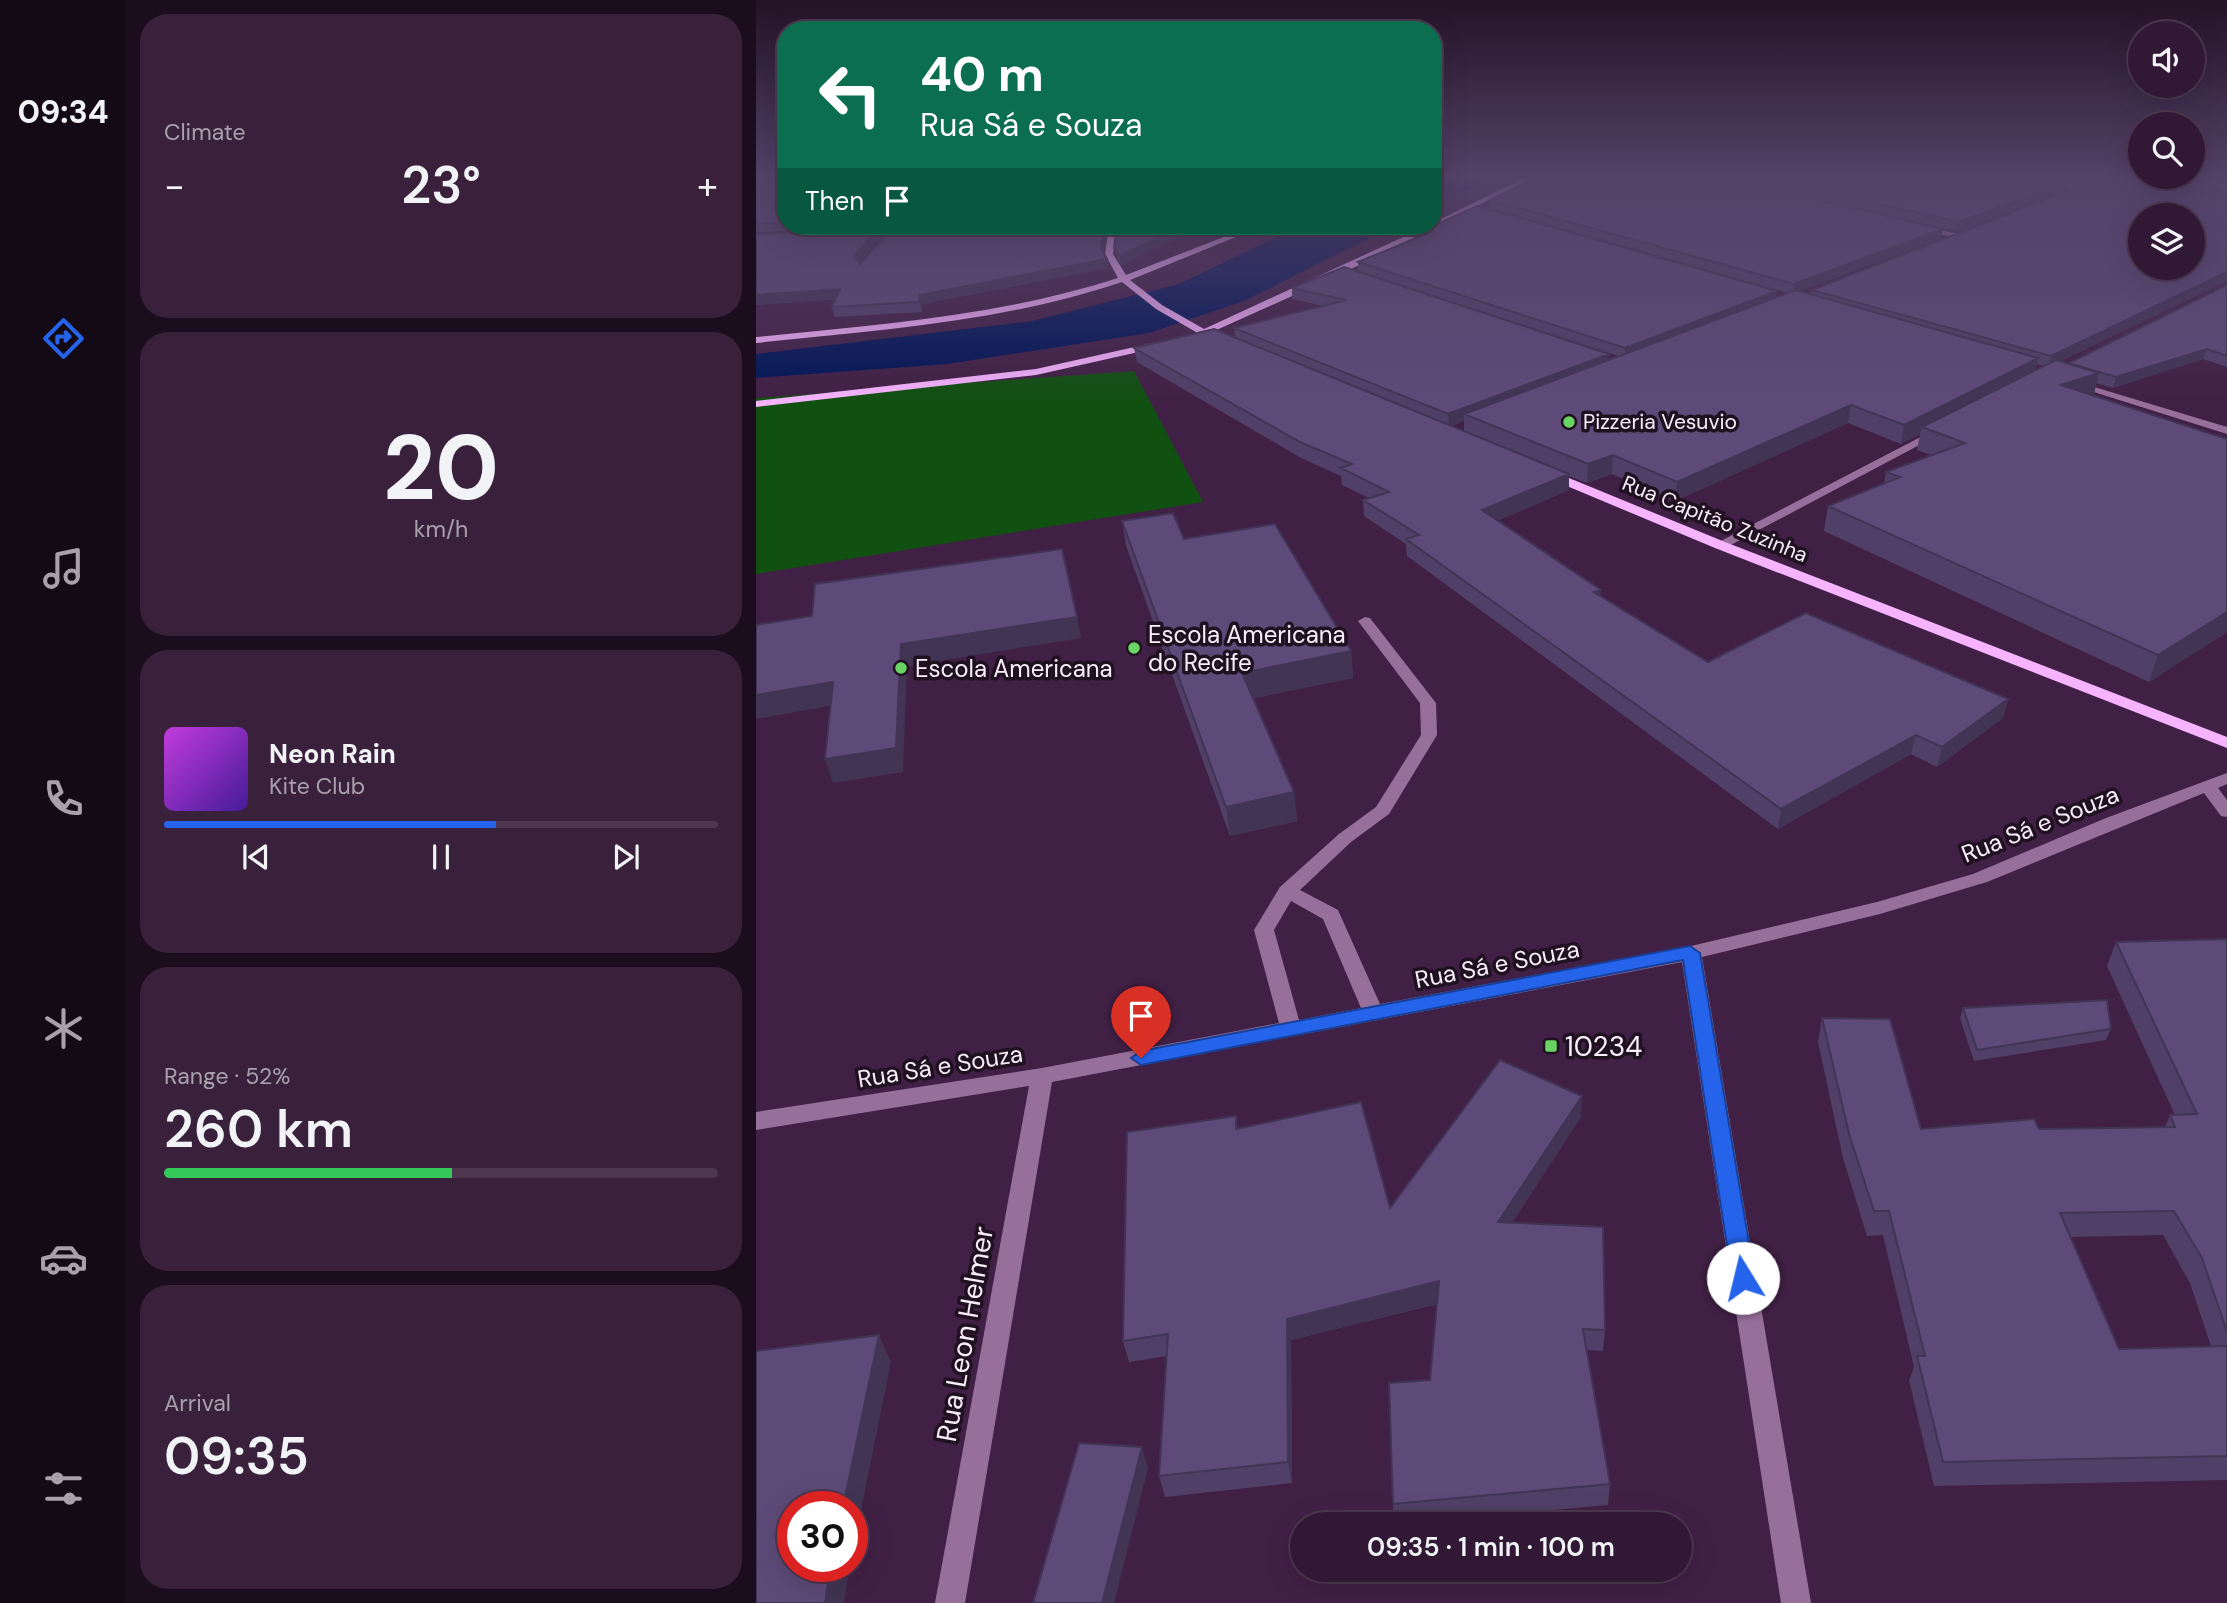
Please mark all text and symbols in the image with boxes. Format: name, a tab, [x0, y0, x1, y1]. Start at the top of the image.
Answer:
map controls	[2128, 21, 2205, 280]
button: sound	[2128, 21, 2205, 98]
text: 40 m	[920, 42, 1044, 106]
icon: left	[805, 49, 896, 140]
text: 09:34	[17, 91, 109, 133]
text: Rua Sá e Souza	[920, 104, 1142, 146]
button: search	[2128, 112, 2205, 189]
text: Climate	[164, 117, 246, 147]
text: 23°	[401, 151, 481, 219]
text: −	[164, 161, 185, 211]
text: +	[697, 161, 718, 211]
icon: arrive	[878, 182, 916, 220]
text: Then	[805, 184, 864, 218]
button: layers	[2128, 203, 2205, 280]
icon: directions	[39, 314, 88, 363]
place label: Pizzeria Vesuvio	[1583, 408, 1737, 436]
text: 20	[383, 409, 499, 527]
marker: Pizzeria Vesuvio	[1561, 414, 1577, 430]
street label: Rua Capitão Zuzinha	[1618, 469, 1812, 569]
text: km/h	[414, 514, 468, 544]
icon: music	[39, 544, 88, 593]
place label: Escola Americana do Recife	[1148, 619, 1346, 678]
marker: Escola Americana do Recife	[1126, 640, 1142, 656]
place label: Escola Americana	[915, 653, 1113, 684]
marker: Escola Americana	[893, 660, 909, 676]
text: Neon Rain	[269, 737, 396, 771]
text: Kite Club	[269, 771, 365, 801]
icon: phone	[39, 774, 88, 823]
street label: Rua Sá e Souza	[1957, 778, 2123, 870]
icon: previous	[237, 838, 275, 876]
icon: pause	[422, 838, 460, 876]
icon: next	[607, 838, 645, 876]
street label: Rua Sá e Souza	[1412, 933, 1582, 995]
pin	[1111, 986, 1171, 1058]
icon: arrive	[1122, 997, 1160, 1035]
icon: climate	[39, 1004, 88, 1053]
place label: 10234	[1565, 1028, 1642, 1065]
street label: Rua Sá e Souza	[855, 1038, 1025, 1094]
marker: 10234	[1543, 1038, 1559, 1054]
text: Range · 52%	[164, 1061, 290, 1091]
text: 260 km	[164, 1095, 353, 1163]
street label: Rua Leon Helmer	[928, 1223, 1002, 1445]
icon: car	[39, 1234, 88, 1283]
position arrow	[1706, 1241, 1780, 1315]
text: Arrival	[164, 1388, 231, 1418]
text: 09:35	[164, 1422, 309, 1490]
icon: filters	[39, 1464, 88, 1513]
speed limit sign: 30	[777, 1491, 868, 1582]
text: 09:35 · 1 min · 100 m	[1367, 1530, 1615, 1564]

